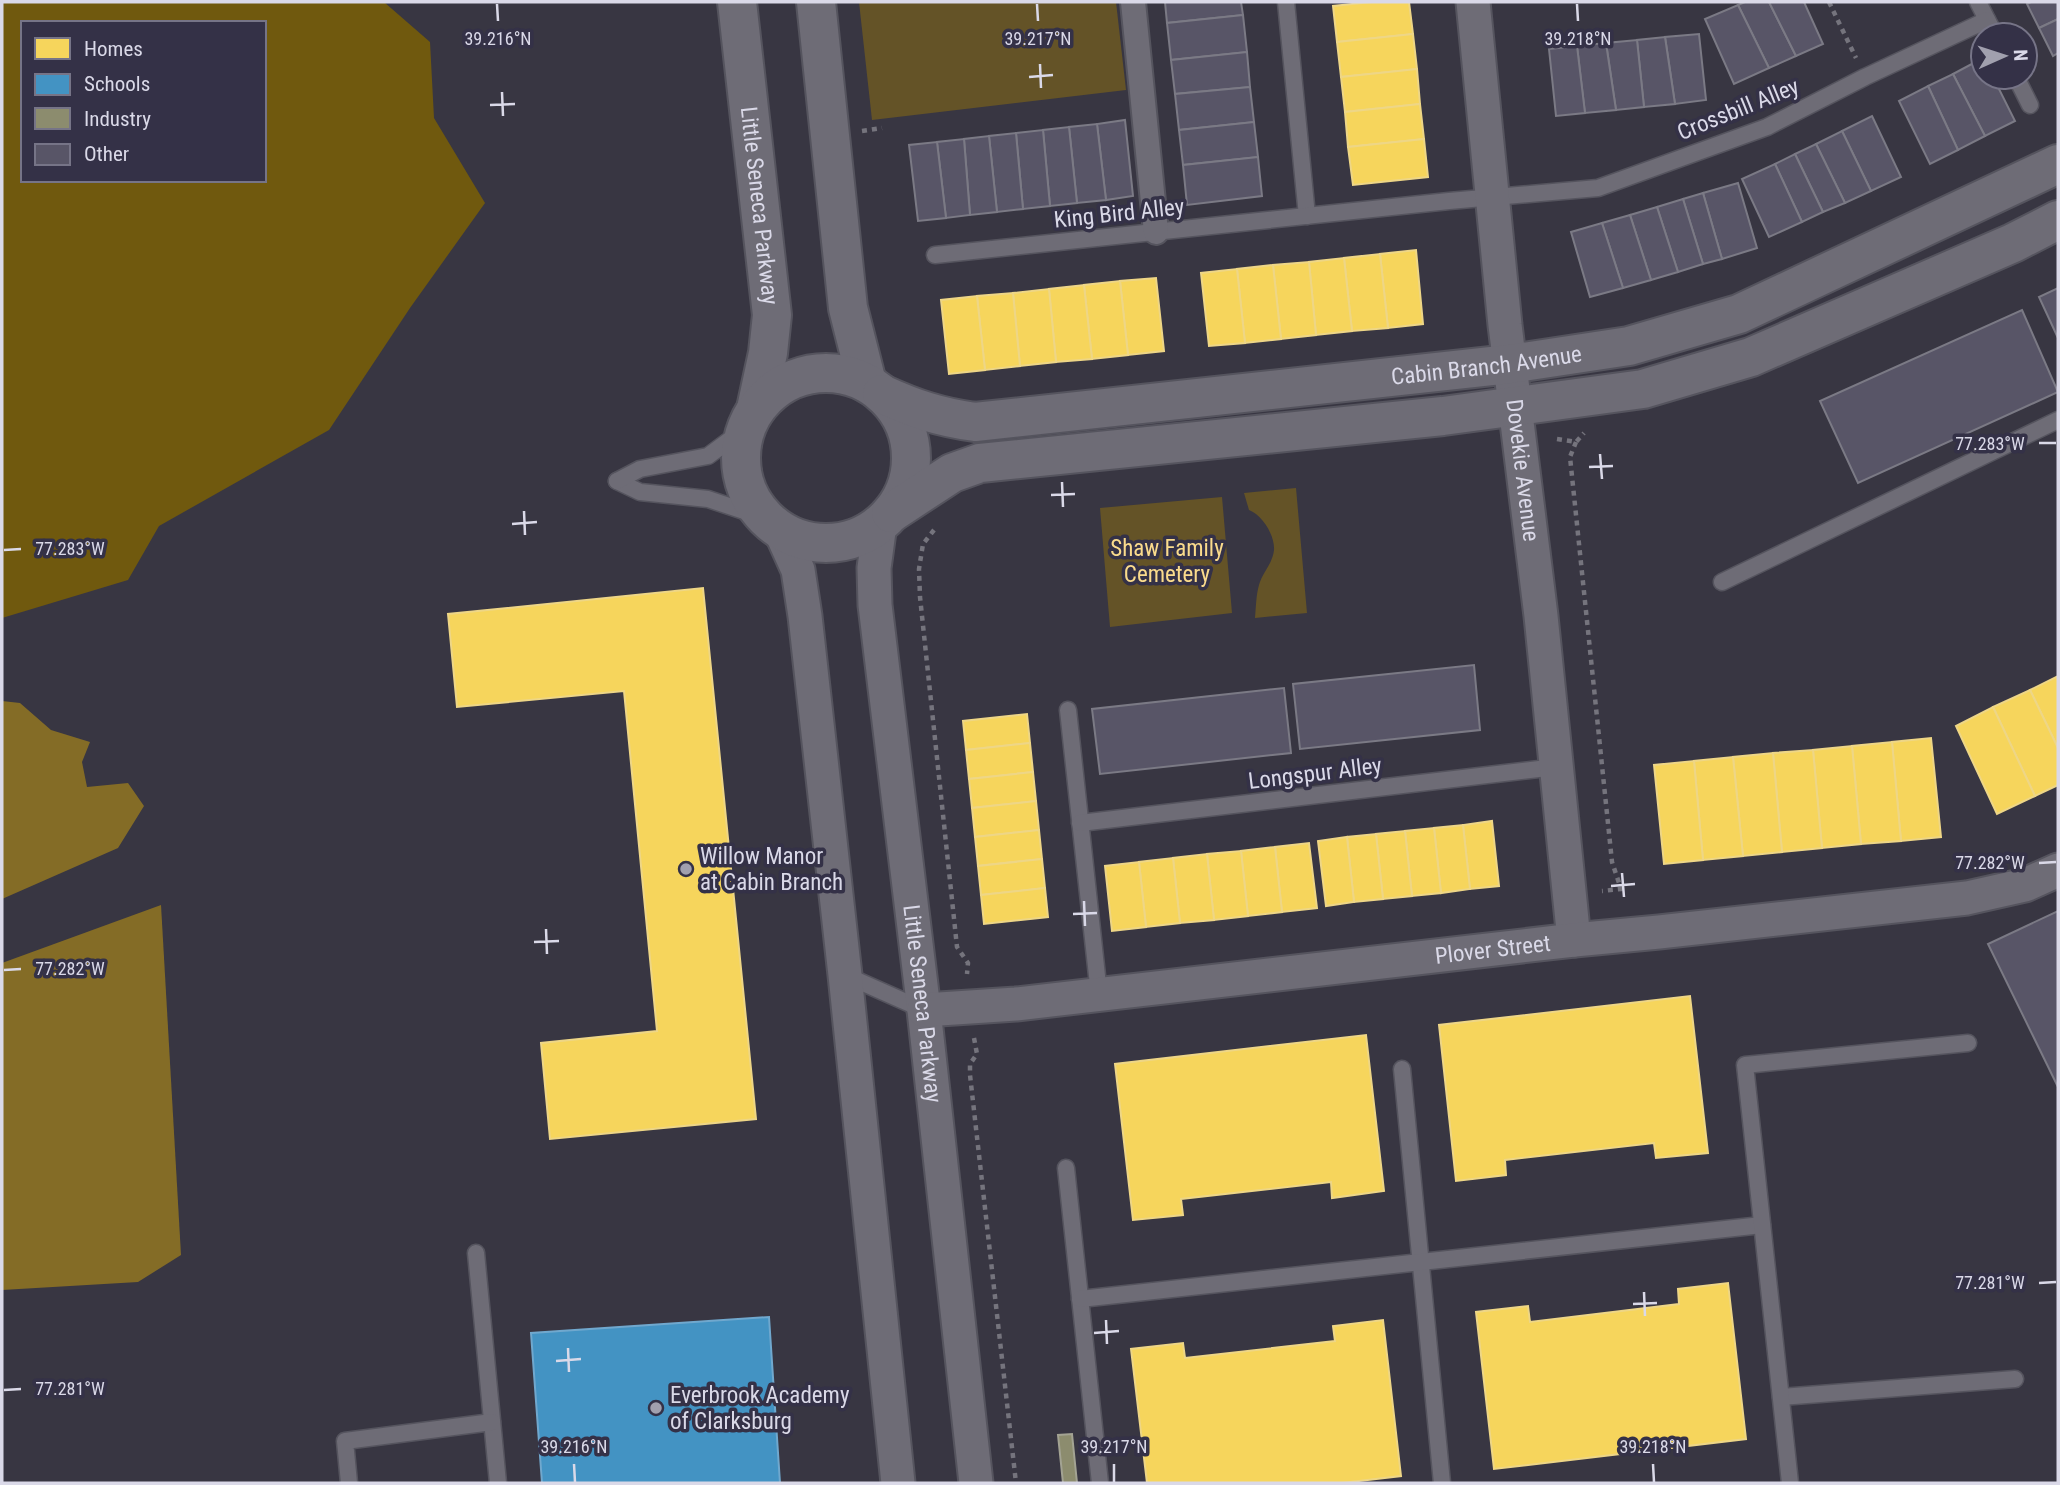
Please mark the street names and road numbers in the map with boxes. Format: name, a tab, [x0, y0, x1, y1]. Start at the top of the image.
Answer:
street label: Crossbill Alley	[1673, 73, 1803, 146]
street label: Little Seneca Parkway	[735, 105, 784, 307]
street label: King Bird Alley	[1053, 193, 1186, 234]
street label: Cabin Branch Avenue	[1390, 340, 1583, 391]
street label: Dovekie Avenue	[1500, 398, 1545, 543]
street label: Longspur Alley	[1247, 752, 1384, 795]
street label: Little Seneca Parkway	[897, 903, 947, 1105]
street label: Plover Street	[1434, 930, 1552, 970]

